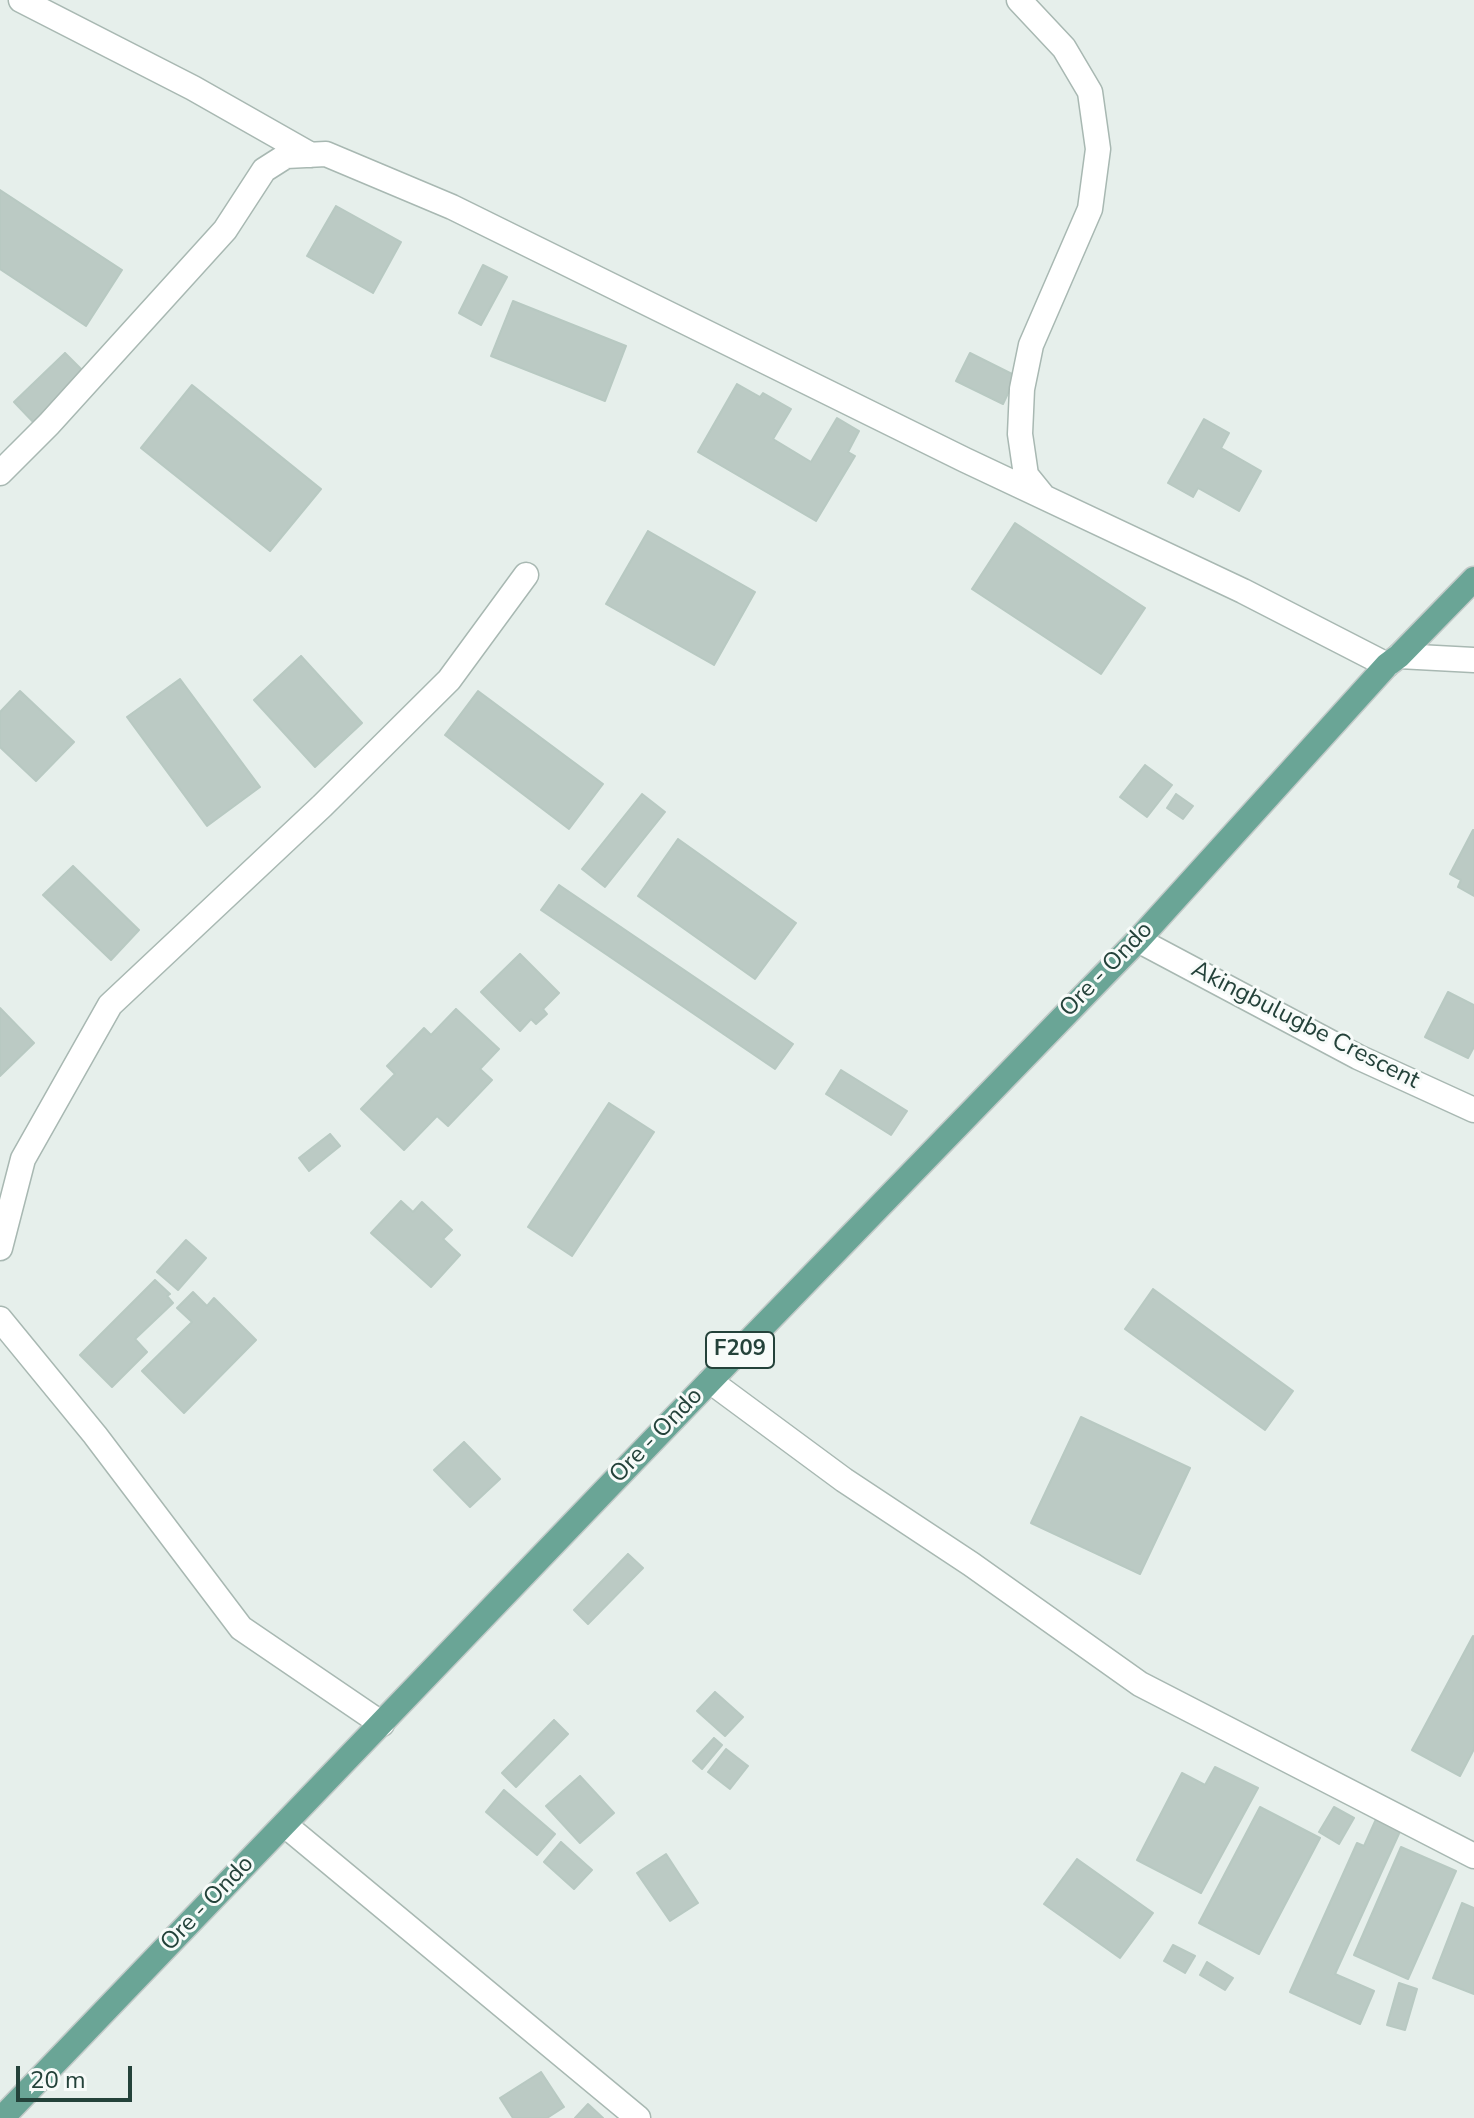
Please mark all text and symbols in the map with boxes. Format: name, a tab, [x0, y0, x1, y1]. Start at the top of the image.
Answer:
street label: Ore - Ondo	[1054, 916, 1160, 1024]
street label: Akingbulugbe Crescent	[1186, 956, 1424, 1096]
road number: F209	[706, 1332, 774, 1368]
street label: Ore - Ondo	[604, 1382, 710, 1490]
street label: Ore - Ondo	[155, 1850, 261, 1958]
scale bar	[20, 2050, 136, 2100]
text: 20 m	[30, 2064, 86, 2096]

